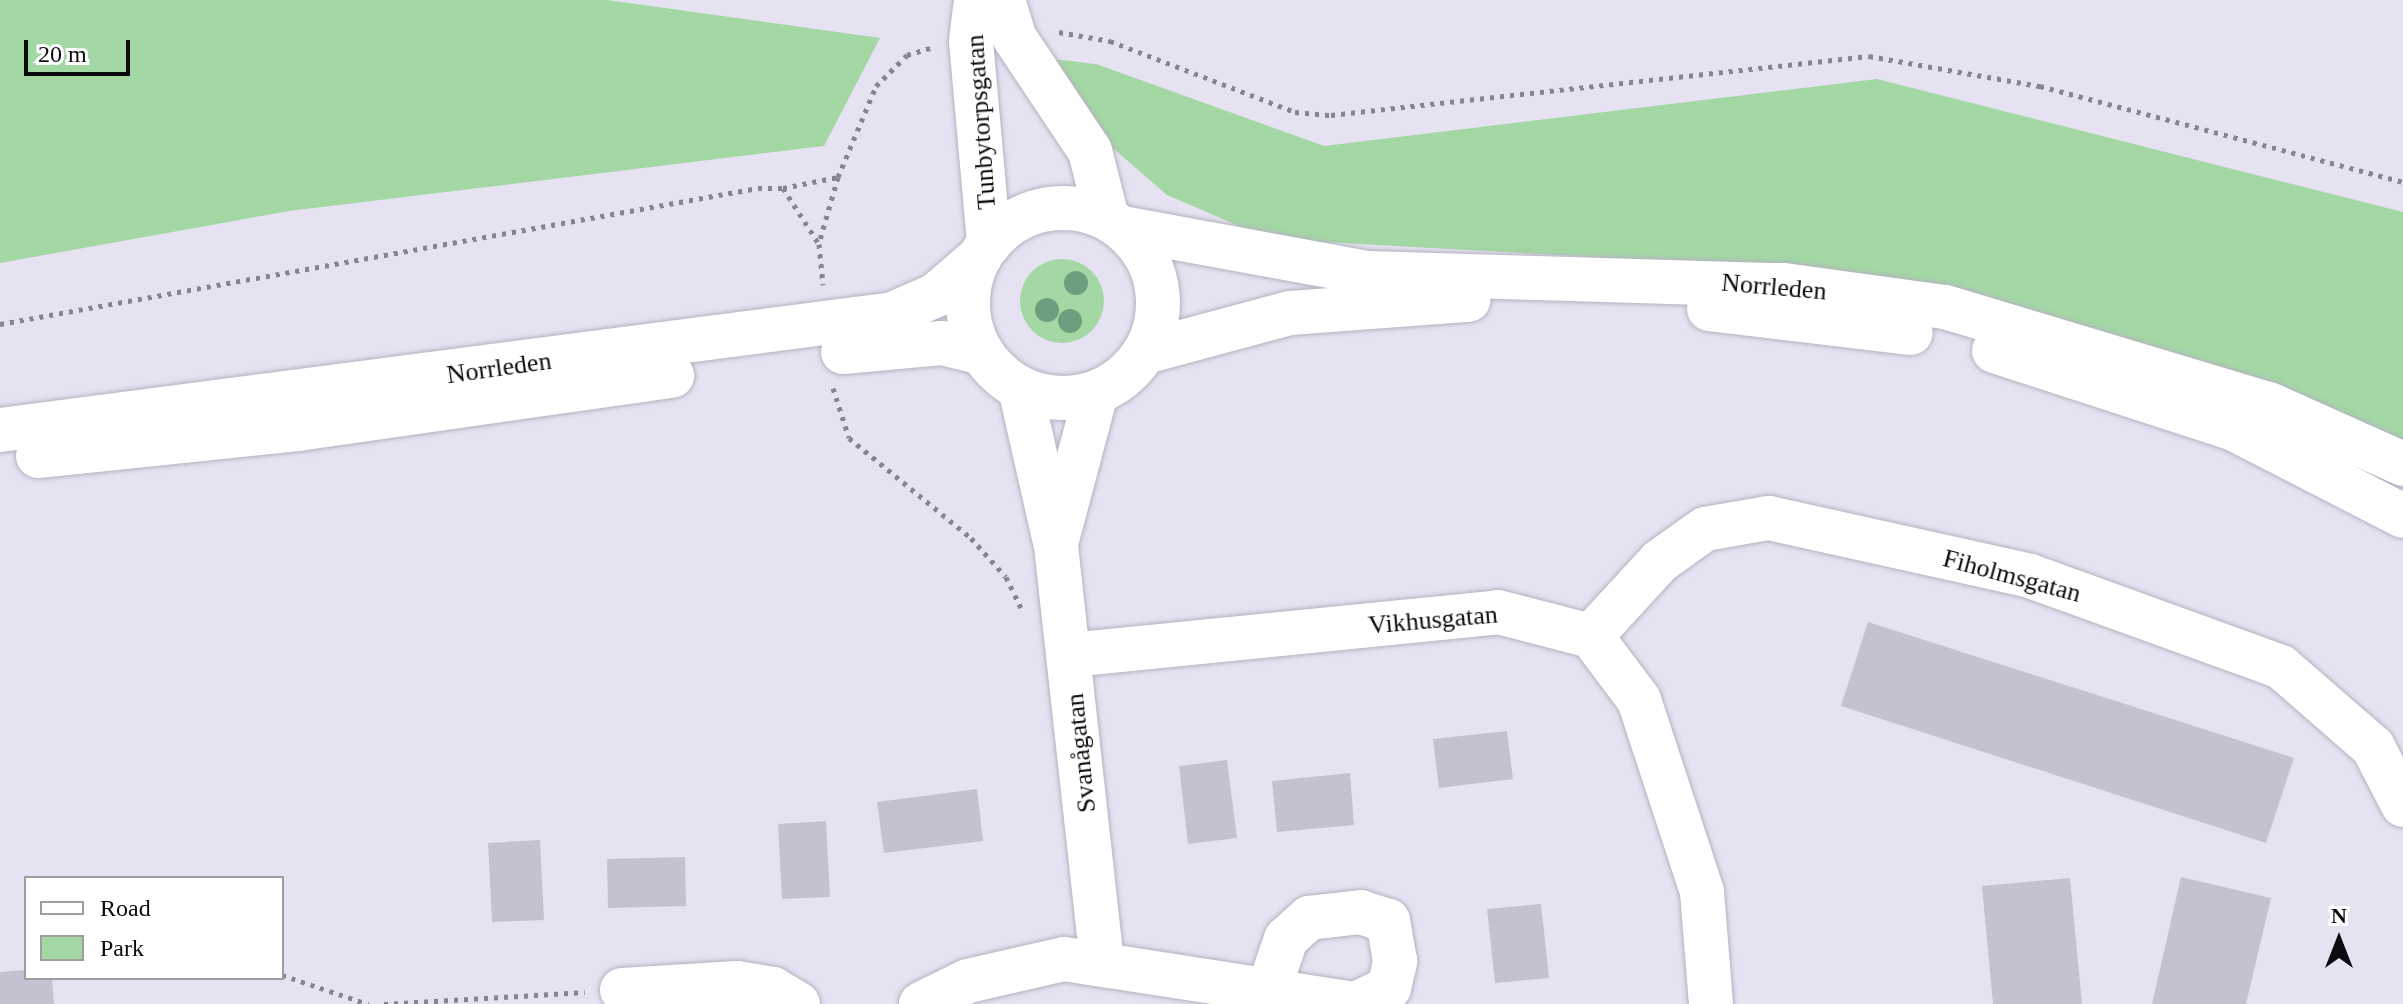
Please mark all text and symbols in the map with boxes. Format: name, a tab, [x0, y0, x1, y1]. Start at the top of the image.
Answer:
scale bar	[28, 24, 134, 74]
street label: Tunbytorpsgatan	[959, 33, 1003, 211]
text: 20 m	[38, 41, 87, 67]
street label: Norrleden	[1720, 267, 1828, 307]
street label: Norrleden	[445, 345, 553, 391]
street label: Fiholmsgatan	[1940, 543, 2084, 609]
street label: Vikhusgatan	[1367, 599, 1499, 641]
street label: Svanågatan	[1059, 692, 1103, 814]
legend	[24, 876, 284, 980]
text: Road	[100, 895, 151, 921]
north arrow	[2299, 900, 2379, 980]
text: N	[2331, 903, 2347, 928]
text: Park	[100, 935, 144, 961]

